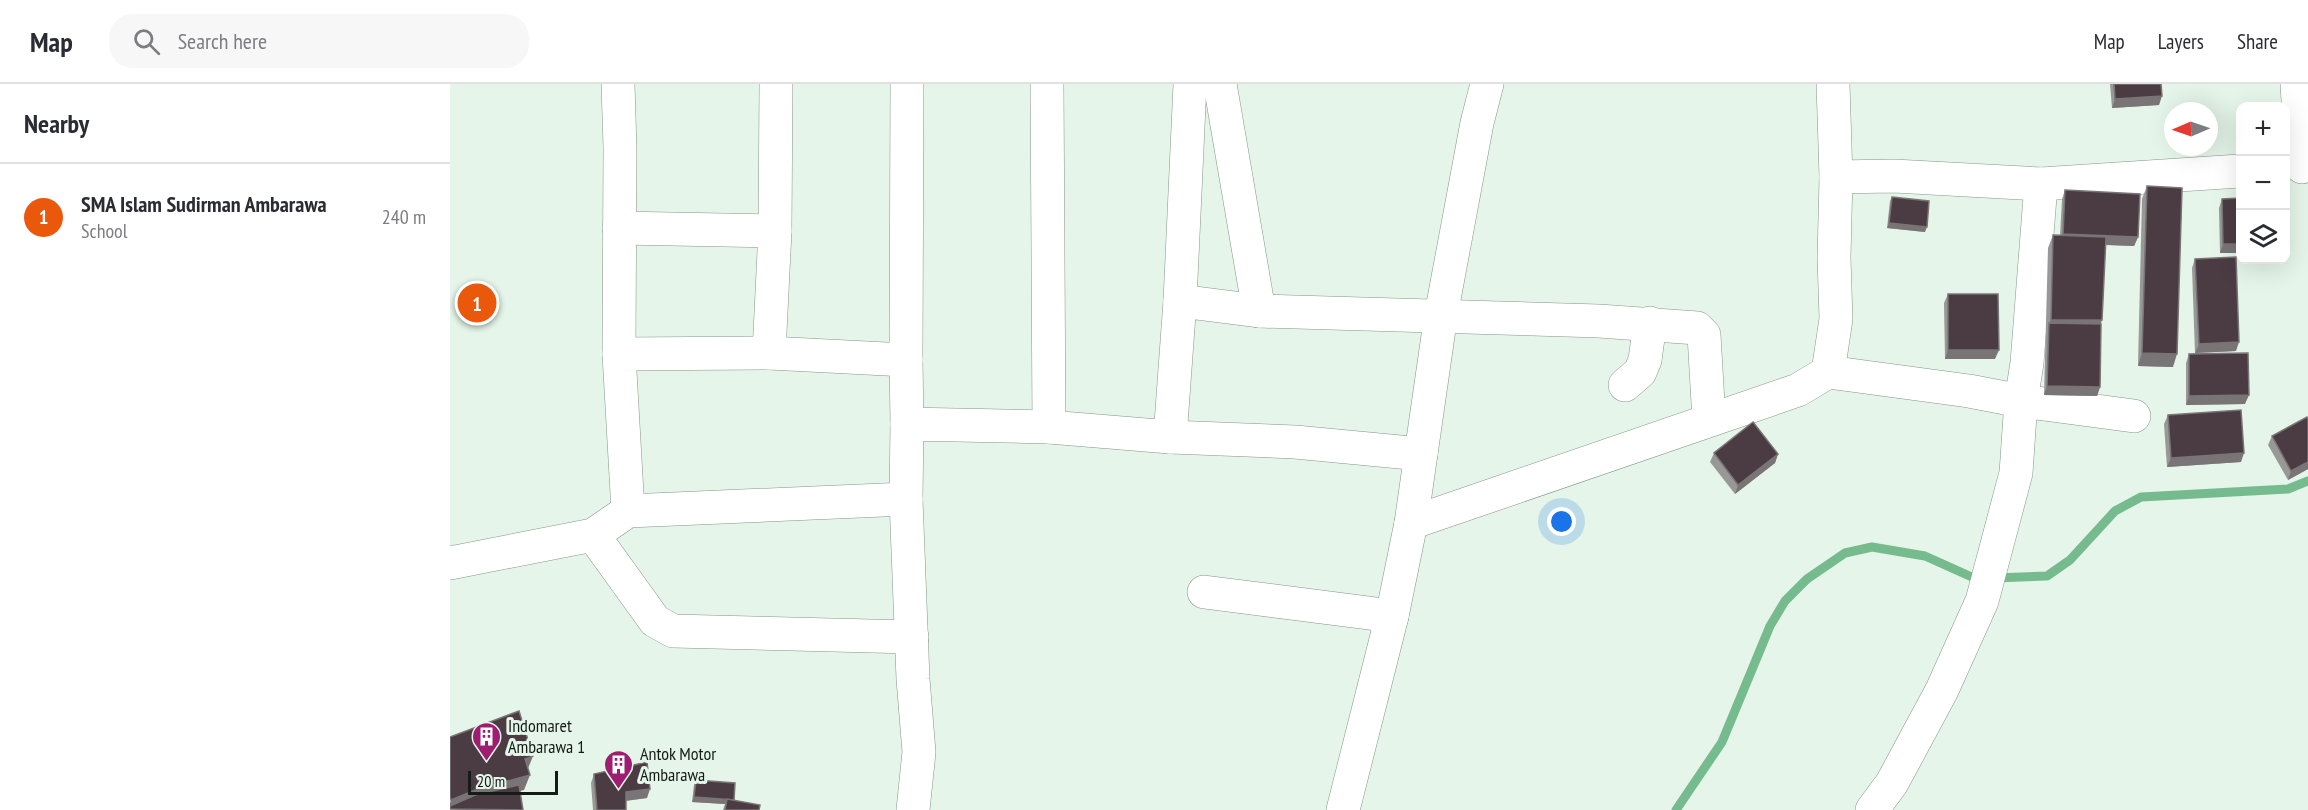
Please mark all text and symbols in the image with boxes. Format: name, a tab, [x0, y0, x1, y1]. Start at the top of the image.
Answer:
search box	[109, 14, 529, 68]
text: Map	[30, 23, 73, 60]
icon: search	[130, 25, 163, 58]
text: Search here	[178, 27, 267, 55]
text: Map	[2094, 28, 2125, 55]
text: Layers	[2158, 28, 2204, 55]
text: Share	[2237, 28, 2278, 55]
north arrow	[2164, 102, 2218, 156]
map controls	[2236, 102, 2290, 264]
button: +	[2236, 102, 2290, 156]
text: Nearby	[24, 107, 89, 140]
button: −	[2236, 156, 2290, 210]
text: SMA Islam Sudirman Ambarawa	[81, 190, 327, 218]
text: 1	[39, 204, 48, 230]
text: 240 m	[382, 204, 426, 230]
button: layers	[2236, 210, 2290, 264]
text: School	[81, 218, 127, 244]
pin: 1	[458, 280, 496, 326]
your location	[1547, 507, 1576, 536]
place label: Indomaret Ambarawa 1	[508, 714, 585, 758]
building icon: Indomaret Ambarawa 1	[471, 720, 503, 762]
place label: Antok Motor Ambarawa	[640, 742, 716, 786]
building icon: Antok Motor Ambarawa	[603, 748, 635, 790]
scale bar	[468, 768, 558, 796]
text: 20 m	[477, 771, 505, 791]

